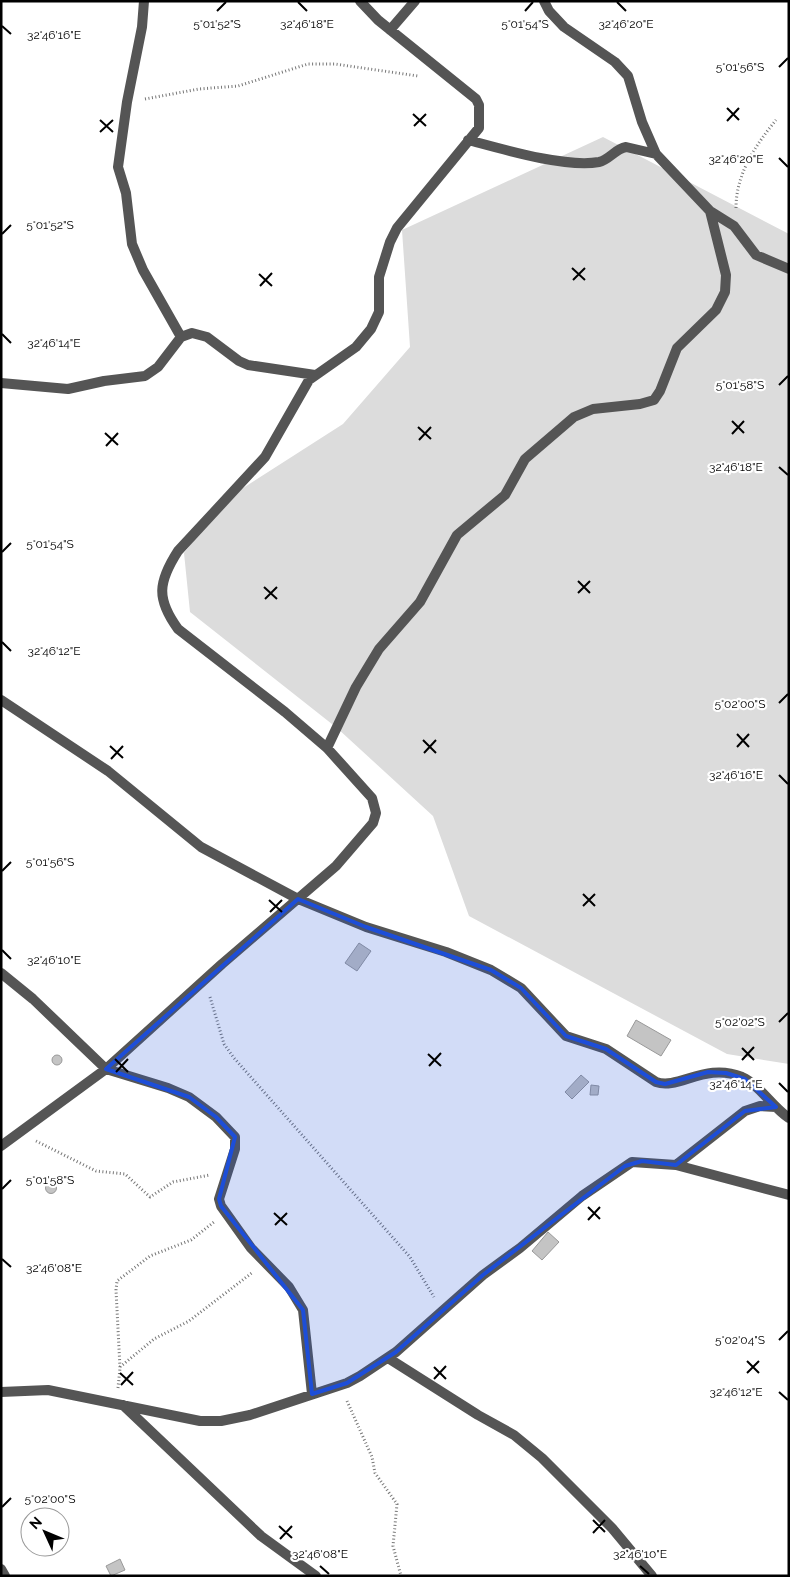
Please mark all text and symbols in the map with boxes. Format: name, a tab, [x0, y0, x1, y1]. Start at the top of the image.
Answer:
text: 5°01'52"S	[193, 17, 241, 31]
text: 32°46'18"E	[280, 17, 334, 31]
text: 5°01'54"S	[501, 17, 549, 31]
text: 32°46'20"E	[598, 17, 654, 31]
text: 32°46'16"E	[27, 28, 81, 42]
text: 5°01'56"S	[716, 60, 764, 74]
text: 32°46'20"E	[708, 152, 764, 166]
text: 5°01'52"S	[26, 218, 74, 232]
text: 32°46'14"E	[27, 336, 81, 350]
text: 5°01'58"S	[716, 378, 764, 392]
text: 32°46'18"E	[709, 460, 763, 474]
text: 5°01'54"S	[26, 537, 74, 551]
text: 32°46'12"E	[28, 644, 81, 658]
text: 5°02'00"S	[715, 697, 765, 711]
text: 32°46'16"E	[709, 768, 763, 782]
text: 5°01'56"S	[26, 855, 74, 869]
text: 32°46'10"E	[27, 953, 81, 967]
text: 5°02'02"S	[715, 1015, 765, 1029]
text: 32°46'14"E	[709, 1077, 763, 1091]
text: 5°01'58"S	[26, 1173, 74, 1187]
text: 32°46'08"E	[26, 1261, 82, 1275]
text: 5°02'04"S	[715, 1333, 765, 1347]
text: 32°46'12"E	[710, 1385, 763, 1399]
text: 5°02'00"S	[25, 1492, 75, 1506]
north arrow	[20, 1507, 70, 1557]
text: N	[26, 1514, 45, 1532]
text: 32°46'08"E	[292, 1547, 348, 1561]
text: 32°46'10"E	[613, 1547, 667, 1561]

